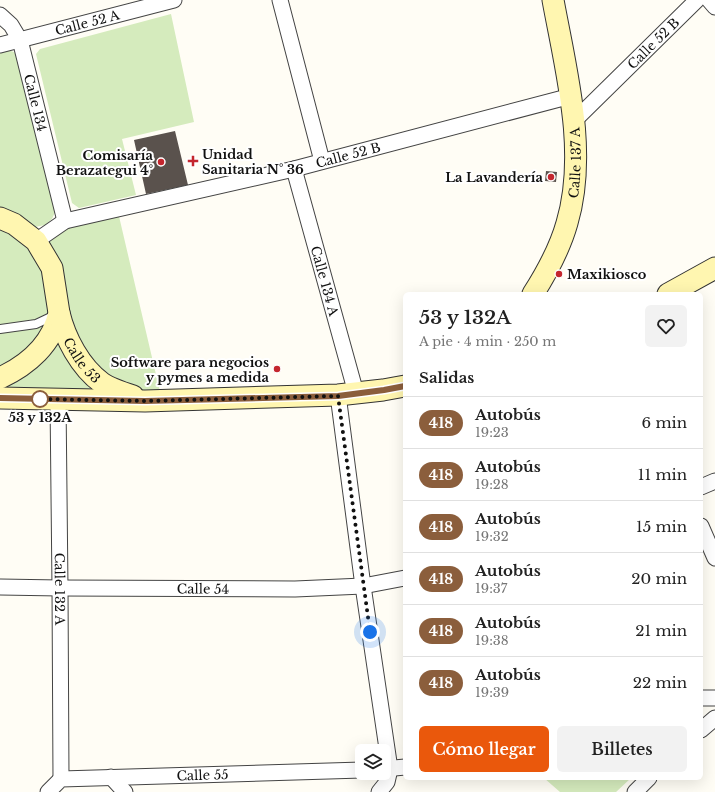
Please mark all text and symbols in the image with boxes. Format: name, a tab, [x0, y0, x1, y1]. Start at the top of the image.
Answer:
street label: Calle 52 A	[53, 6, 122, 39]
street label: Calle 52 B	[623, 14, 683, 73]
street label: Calle 134	[20, 72, 51, 133]
street label: Calle 137 A	[564, 126, 584, 199]
street label: Calle 52 B	[314, 138, 382, 171]
place label: Unidad Sanitaria N° 36	[202, 146, 304, 178]
place label: Comisaría Berazategui 4°	[56, 147, 154, 179]
marker: Unidad Sanitaria N° 36	[187, 155, 199, 167]
marker: Comisaría Berazategui 4°	[156, 157, 166, 167]
place label: La Lavandería	[445, 169, 544, 186]
marker: La Lavandería	[546, 172, 556, 182]
street label: Calle 134 A	[307, 244, 343, 319]
place label: Maxikiosco	[567, 266, 647, 283]
marker: Maxikiosco	[554, 269, 564, 279]
button: heart	[645, 305, 687, 347]
text: 53 y 132A	[419, 306, 511, 329]
text: A pie · 4 min · 250 m	[419, 333, 556, 350]
street label: Calle 53	[60, 334, 104, 387]
place label: Software para negocios y pymes a medida	[111, 354, 270, 386]
marker: Software para negocios y pymes a medida	[272, 364, 282, 374]
text: Salidas	[419, 368, 474, 387]
marker: 53 y 132A	[31, 390, 49, 408]
text: Autobús	[475, 405, 541, 424]
place label: 53 y 132A	[8, 409, 72, 426]
text: 6 min	[642, 413, 687, 432]
text: 418	[429, 414, 453, 432]
text: 19:23	[475, 424, 509, 441]
text: Autobús	[475, 457, 541, 476]
text: 11 min	[638, 465, 687, 484]
text: 418	[429, 466, 453, 484]
text: 19:28	[475, 476, 509, 493]
text: Autobús	[475, 509, 541, 528]
text: 15 min	[636, 517, 687, 536]
text: 418	[429, 518, 453, 536]
text: 19:32	[475, 528, 509, 545]
street label: Calle 132 A	[51, 553, 69, 626]
text: Autobús	[475, 561, 541, 580]
text: 20 min	[631, 569, 687, 588]
text: 418	[429, 570, 453, 588]
street label: Calle 54	[177, 580, 229, 597]
text: 19:37	[475, 580, 507, 597]
text: Autobús	[475, 613, 541, 632]
text: 21 min	[635, 621, 687, 640]
your location	[360, 622, 380, 642]
text: 418	[429, 622, 453, 640]
text: 19:38	[475, 632, 509, 649]
text: Autobús	[475, 665, 541, 684]
text: 22 min	[633, 673, 687, 692]
text: 418	[429, 674, 453, 692]
text: 19:39	[475, 684, 509, 701]
button: Cómo llegar	[419, 726, 549, 772]
button: Billetes	[557, 726, 687, 772]
map controls	[355, 744, 391, 780]
button: layers	[355, 744, 391, 780]
street label: Calle 55	[176, 765, 229, 784]

